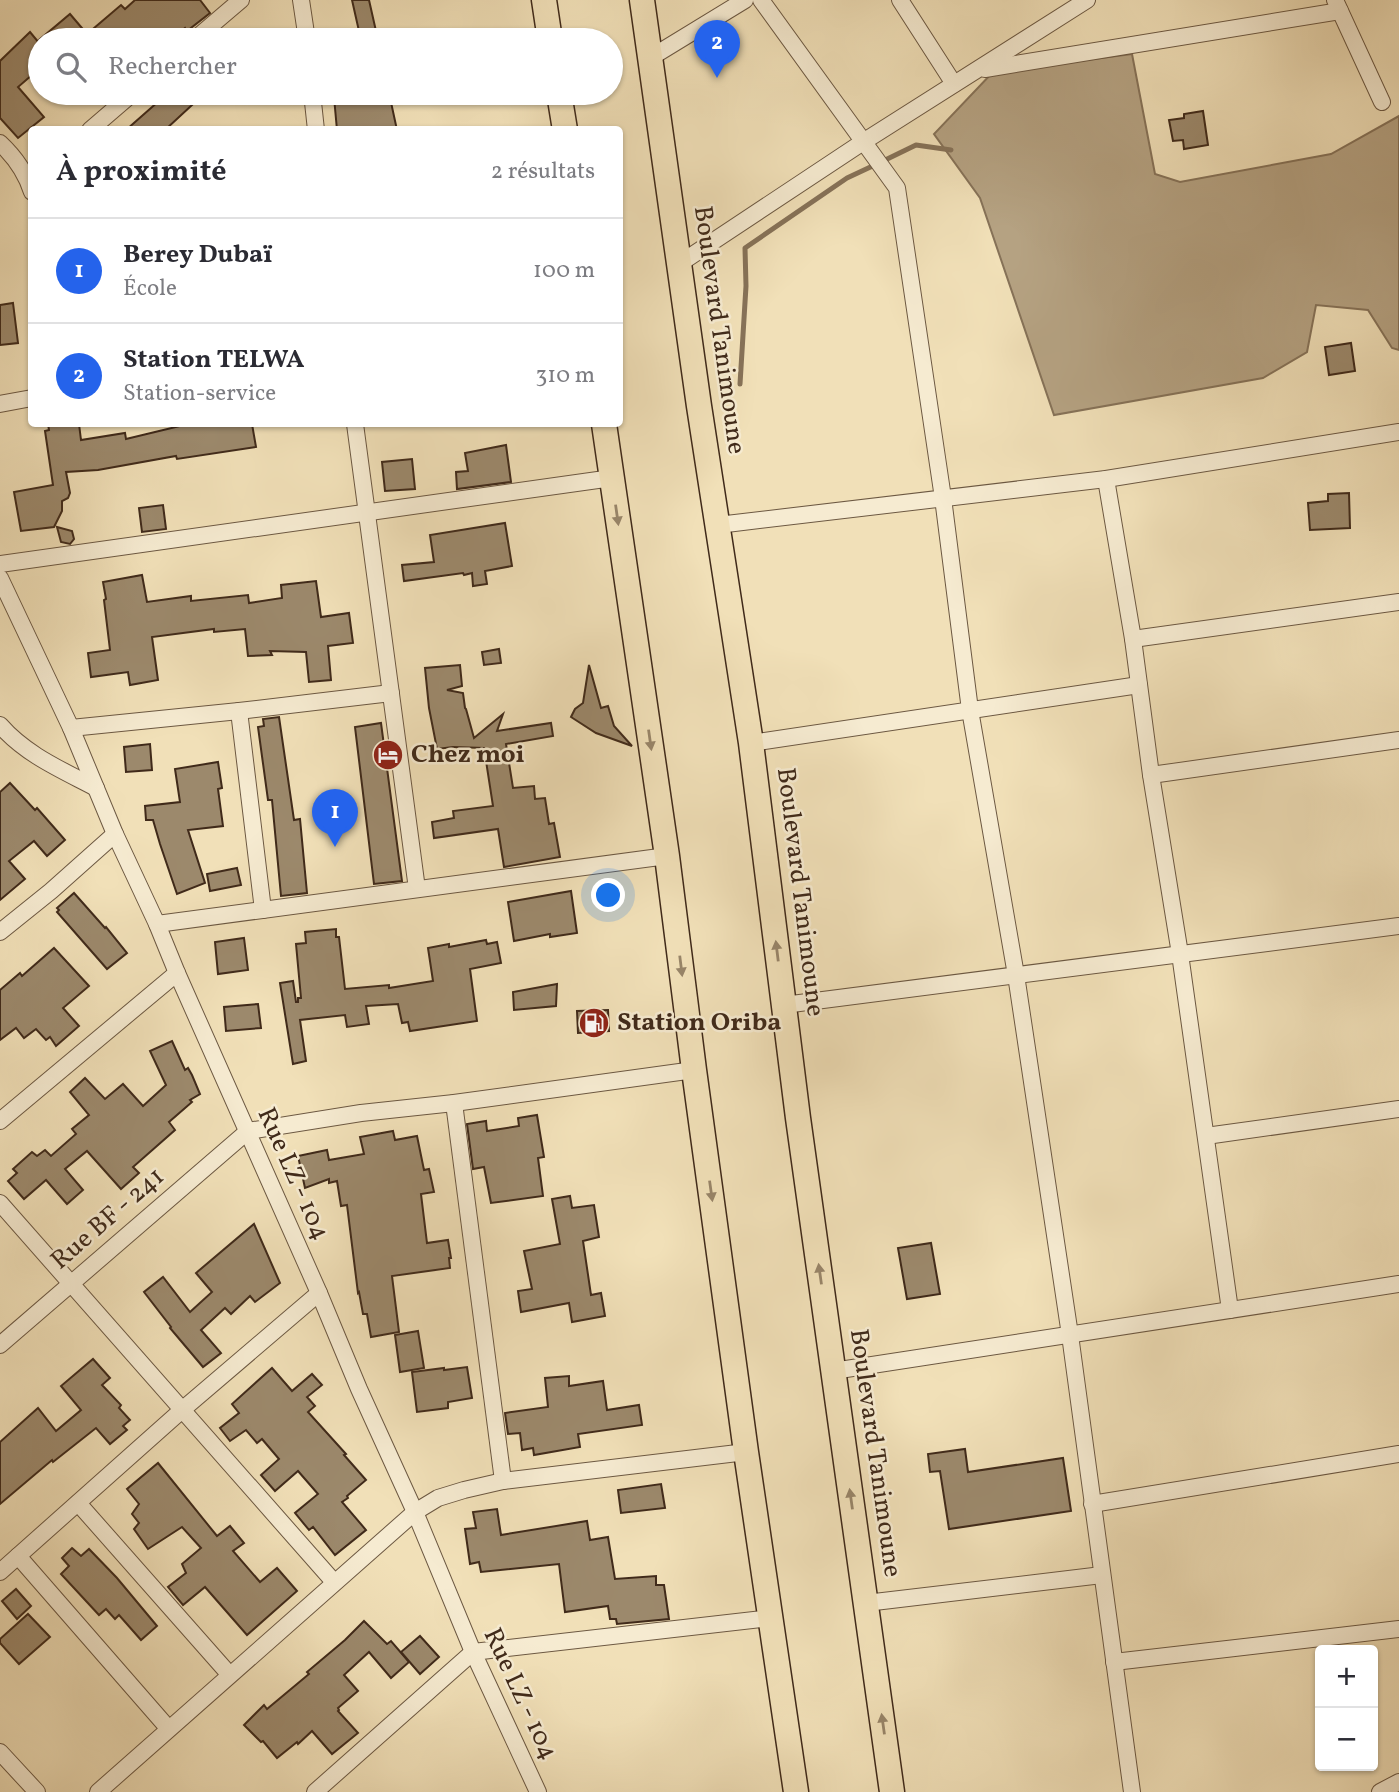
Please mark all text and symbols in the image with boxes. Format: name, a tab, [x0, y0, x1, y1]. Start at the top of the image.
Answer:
pin: 2	[694, 20, 740, 78]
search box	[28, 28, 623, 105]
icon: search	[52, 48, 90, 86]
text: Rechercher	[108, 49, 237, 85]
text: À proximité	[56, 151, 227, 193]
text: 2 résultats	[491, 156, 595, 188]
street label: Boulevard Tanimoune	[684, 203, 754, 457]
text: Berey Dubaï	[123, 237, 272, 273]
text: 1	[74, 255, 84, 287]
text: 100 m	[533, 255, 595, 287]
text: École	[123, 273, 177, 305]
text: Station TELWA	[123, 342, 305, 378]
text: 2	[73, 360, 85, 392]
text: 310 m	[535, 360, 595, 392]
text: Station-service	[123, 378, 276, 410]
one-way arrow	[612, 504, 623, 526]
one-way arrow	[645, 730, 656, 752]
place label: Chez moi	[411, 737, 525, 773]
hotel icon: Chez moi	[371, 738, 405, 772]
street label: Boulevard Tanimoune	[767, 765, 833, 1019]
pin: 1	[312, 789, 358, 847]
your location	[591, 878, 625, 912]
one-way arrow	[772, 940, 783, 962]
one-way arrow	[676, 955, 687, 977]
place label: Station Oriba	[617, 1005, 782, 1041]
fuel station icon: Station Oriba	[577, 1006, 611, 1040]
street label: Rue LZ - 104	[248, 1102, 338, 1246]
street label: Rue BF - 241	[43, 1160, 173, 1278]
one-way arrow	[706, 1181, 717, 1203]
one-way arrow	[814, 1263, 825, 1285]
street label: Boulevard Tanimoune	[840, 1326, 910, 1580]
one-way arrow	[845, 1488, 856, 1510]
street label: Rue LZ - 104	[474, 1622, 566, 1766]
map controls	[1315, 1645, 1378, 1771]
button: +	[1315, 1645, 1378, 1708]
button: −	[1315, 1708, 1378, 1771]
one-way arrow	[877, 1713, 888, 1735]

